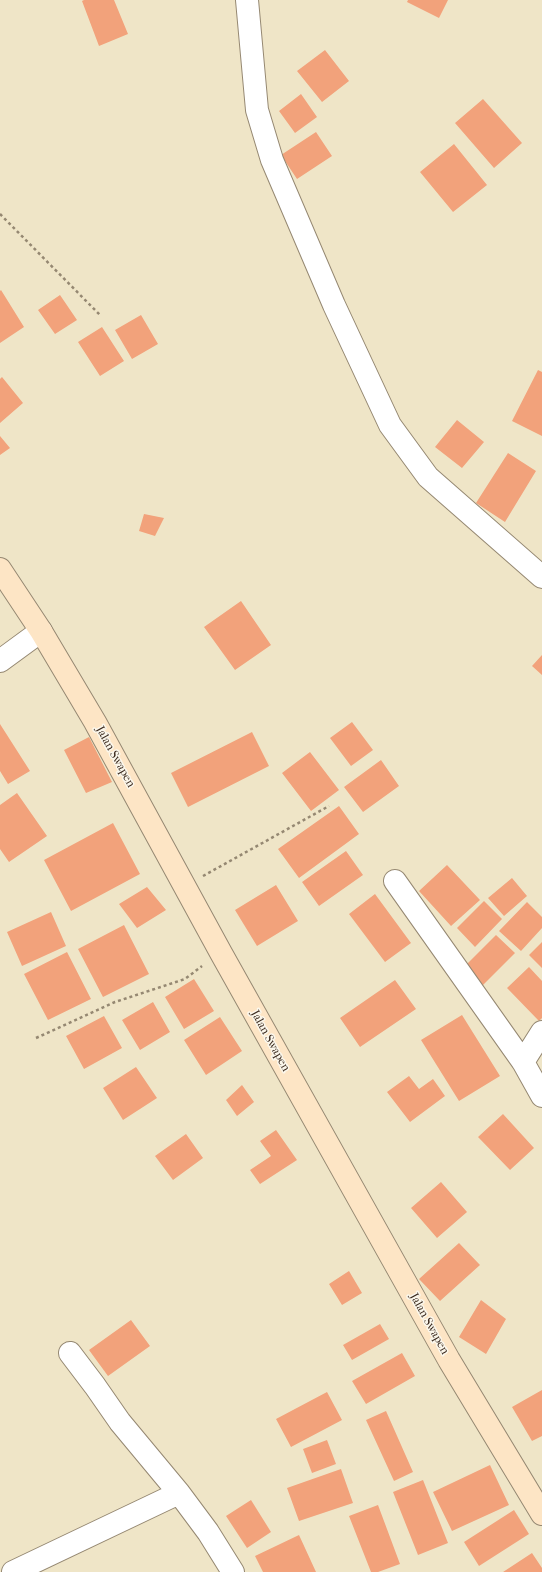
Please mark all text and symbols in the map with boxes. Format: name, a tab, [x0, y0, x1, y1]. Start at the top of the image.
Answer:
street label: Jalan Swapen	[92, 724, 138, 790]
street label: Jalan Swapen	[247, 1008, 293, 1074]
street label: Jalan Swapen	[406, 1291, 452, 1357]

